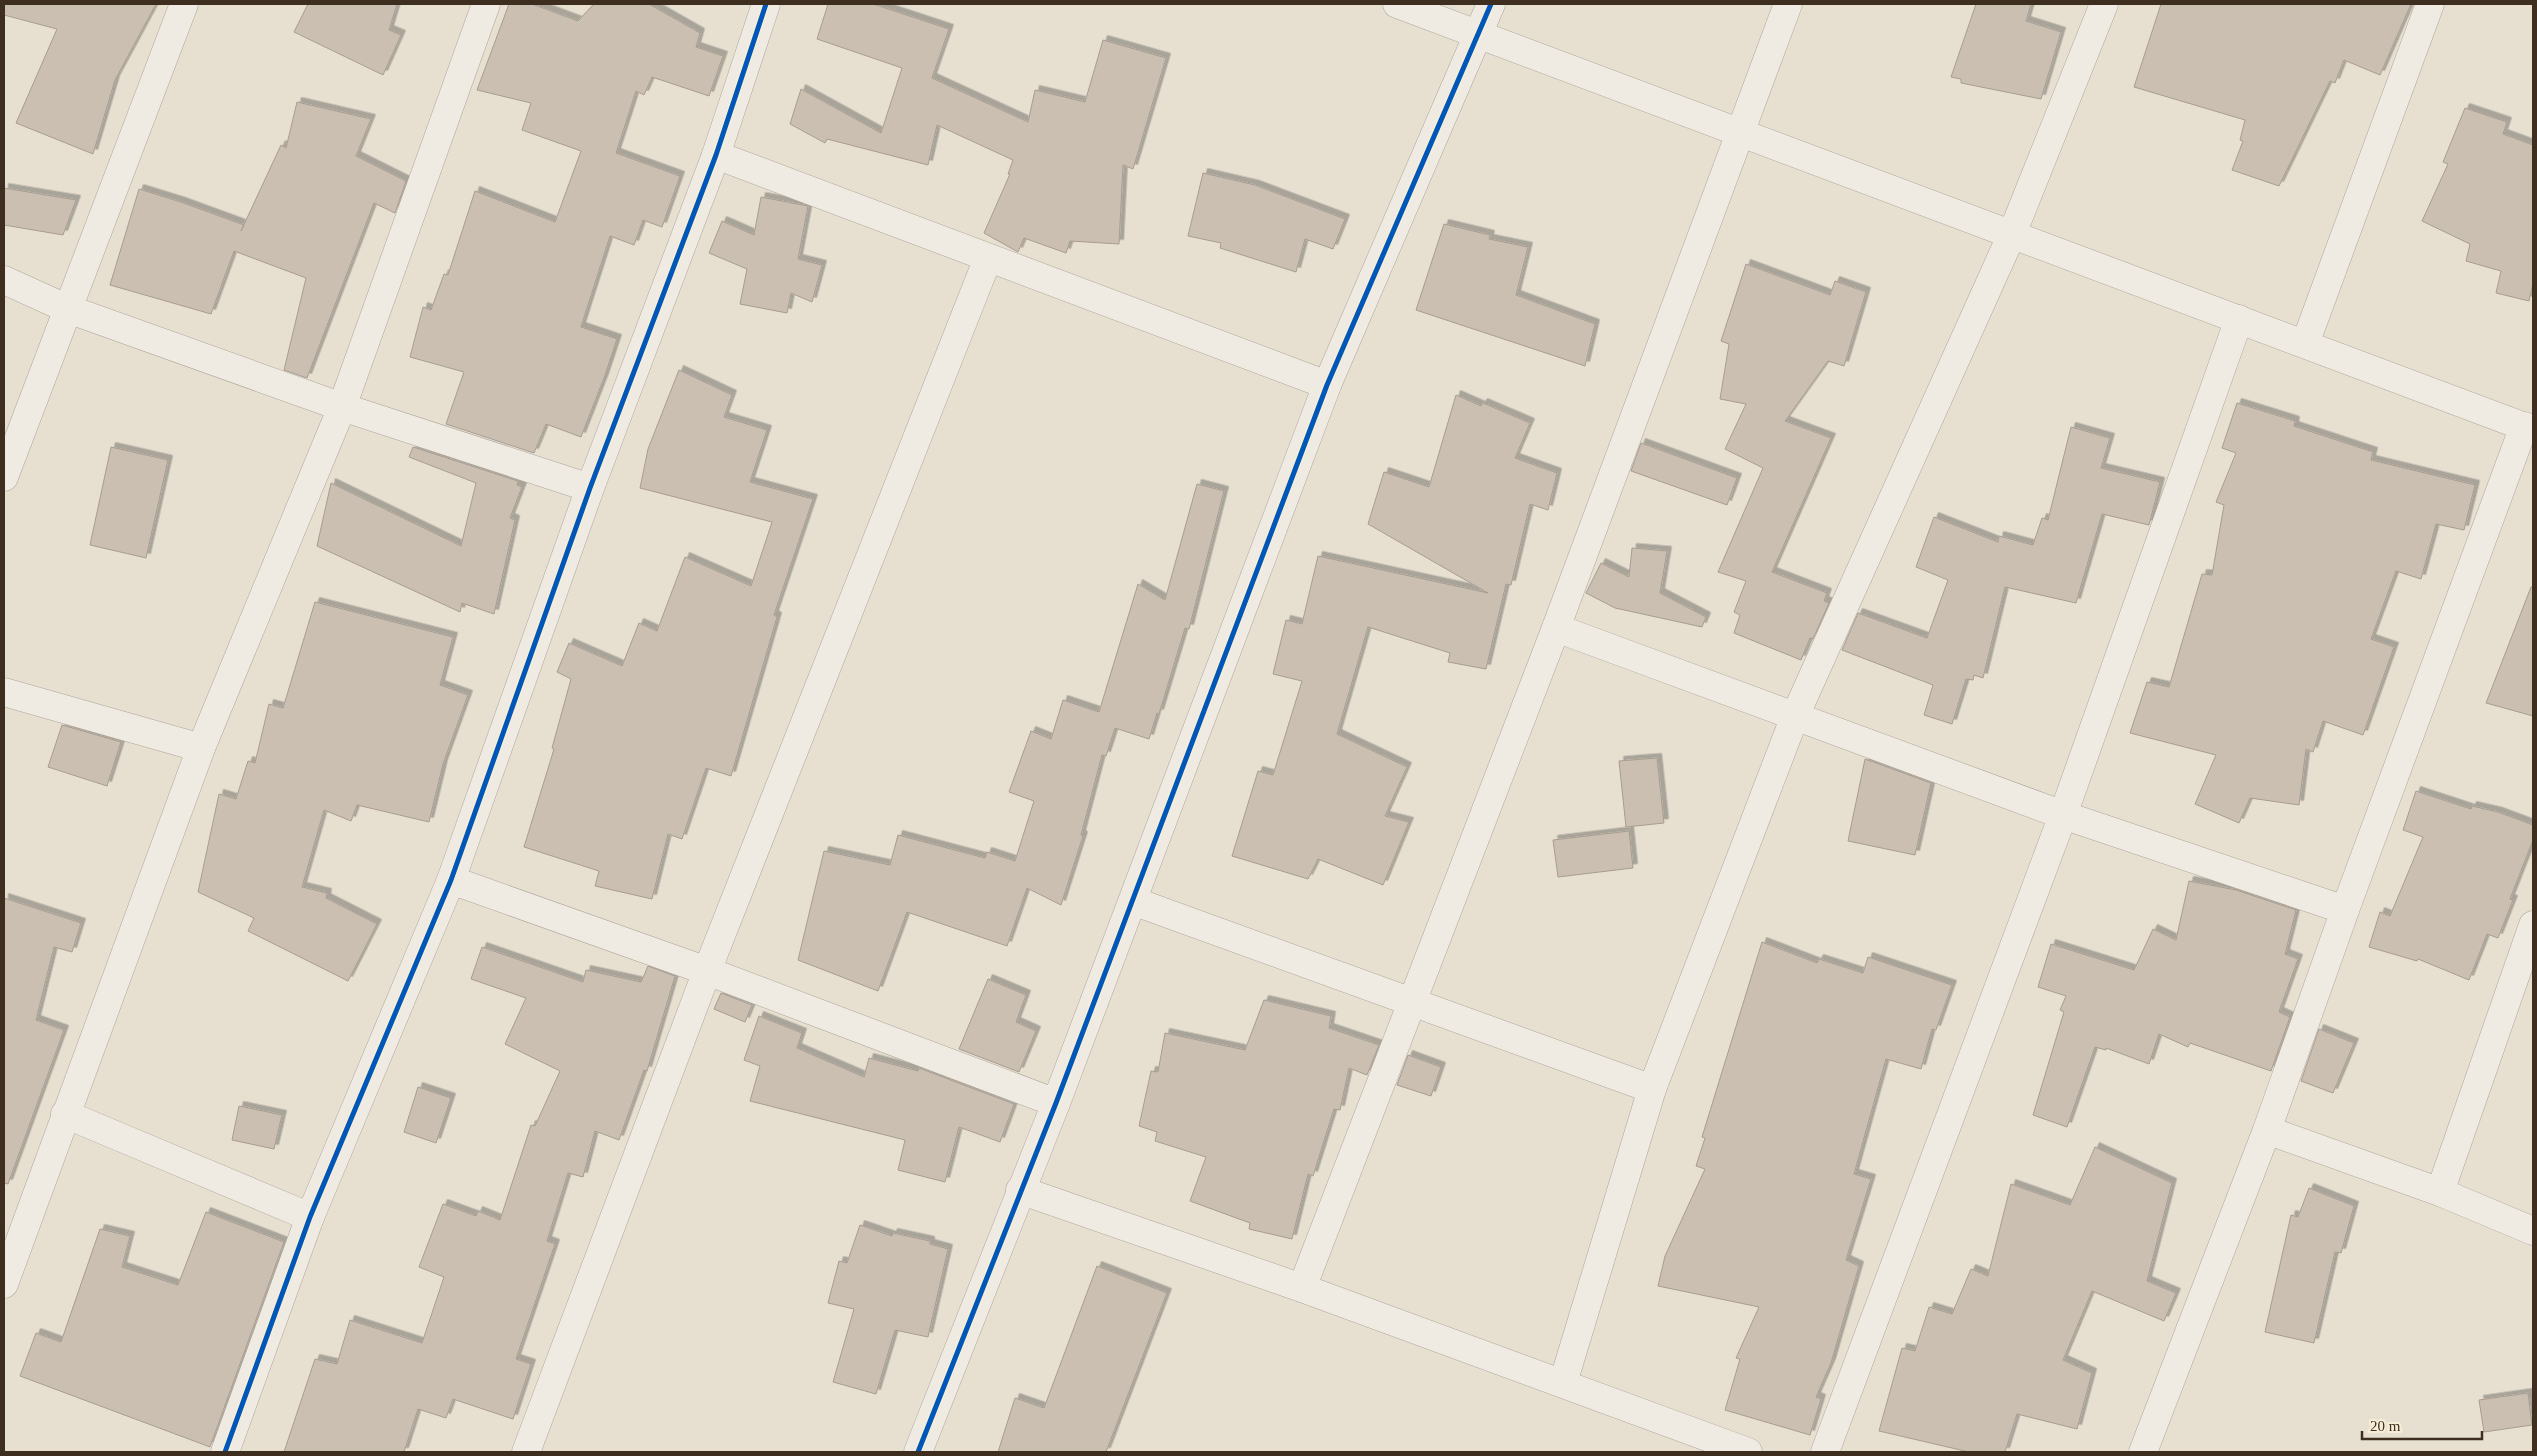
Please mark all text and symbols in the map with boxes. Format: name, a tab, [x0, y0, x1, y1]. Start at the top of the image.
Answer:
scale bar	[2362, 1408, 2482, 1440]
text: 20 m	[2370, 1418, 2401, 1434]

